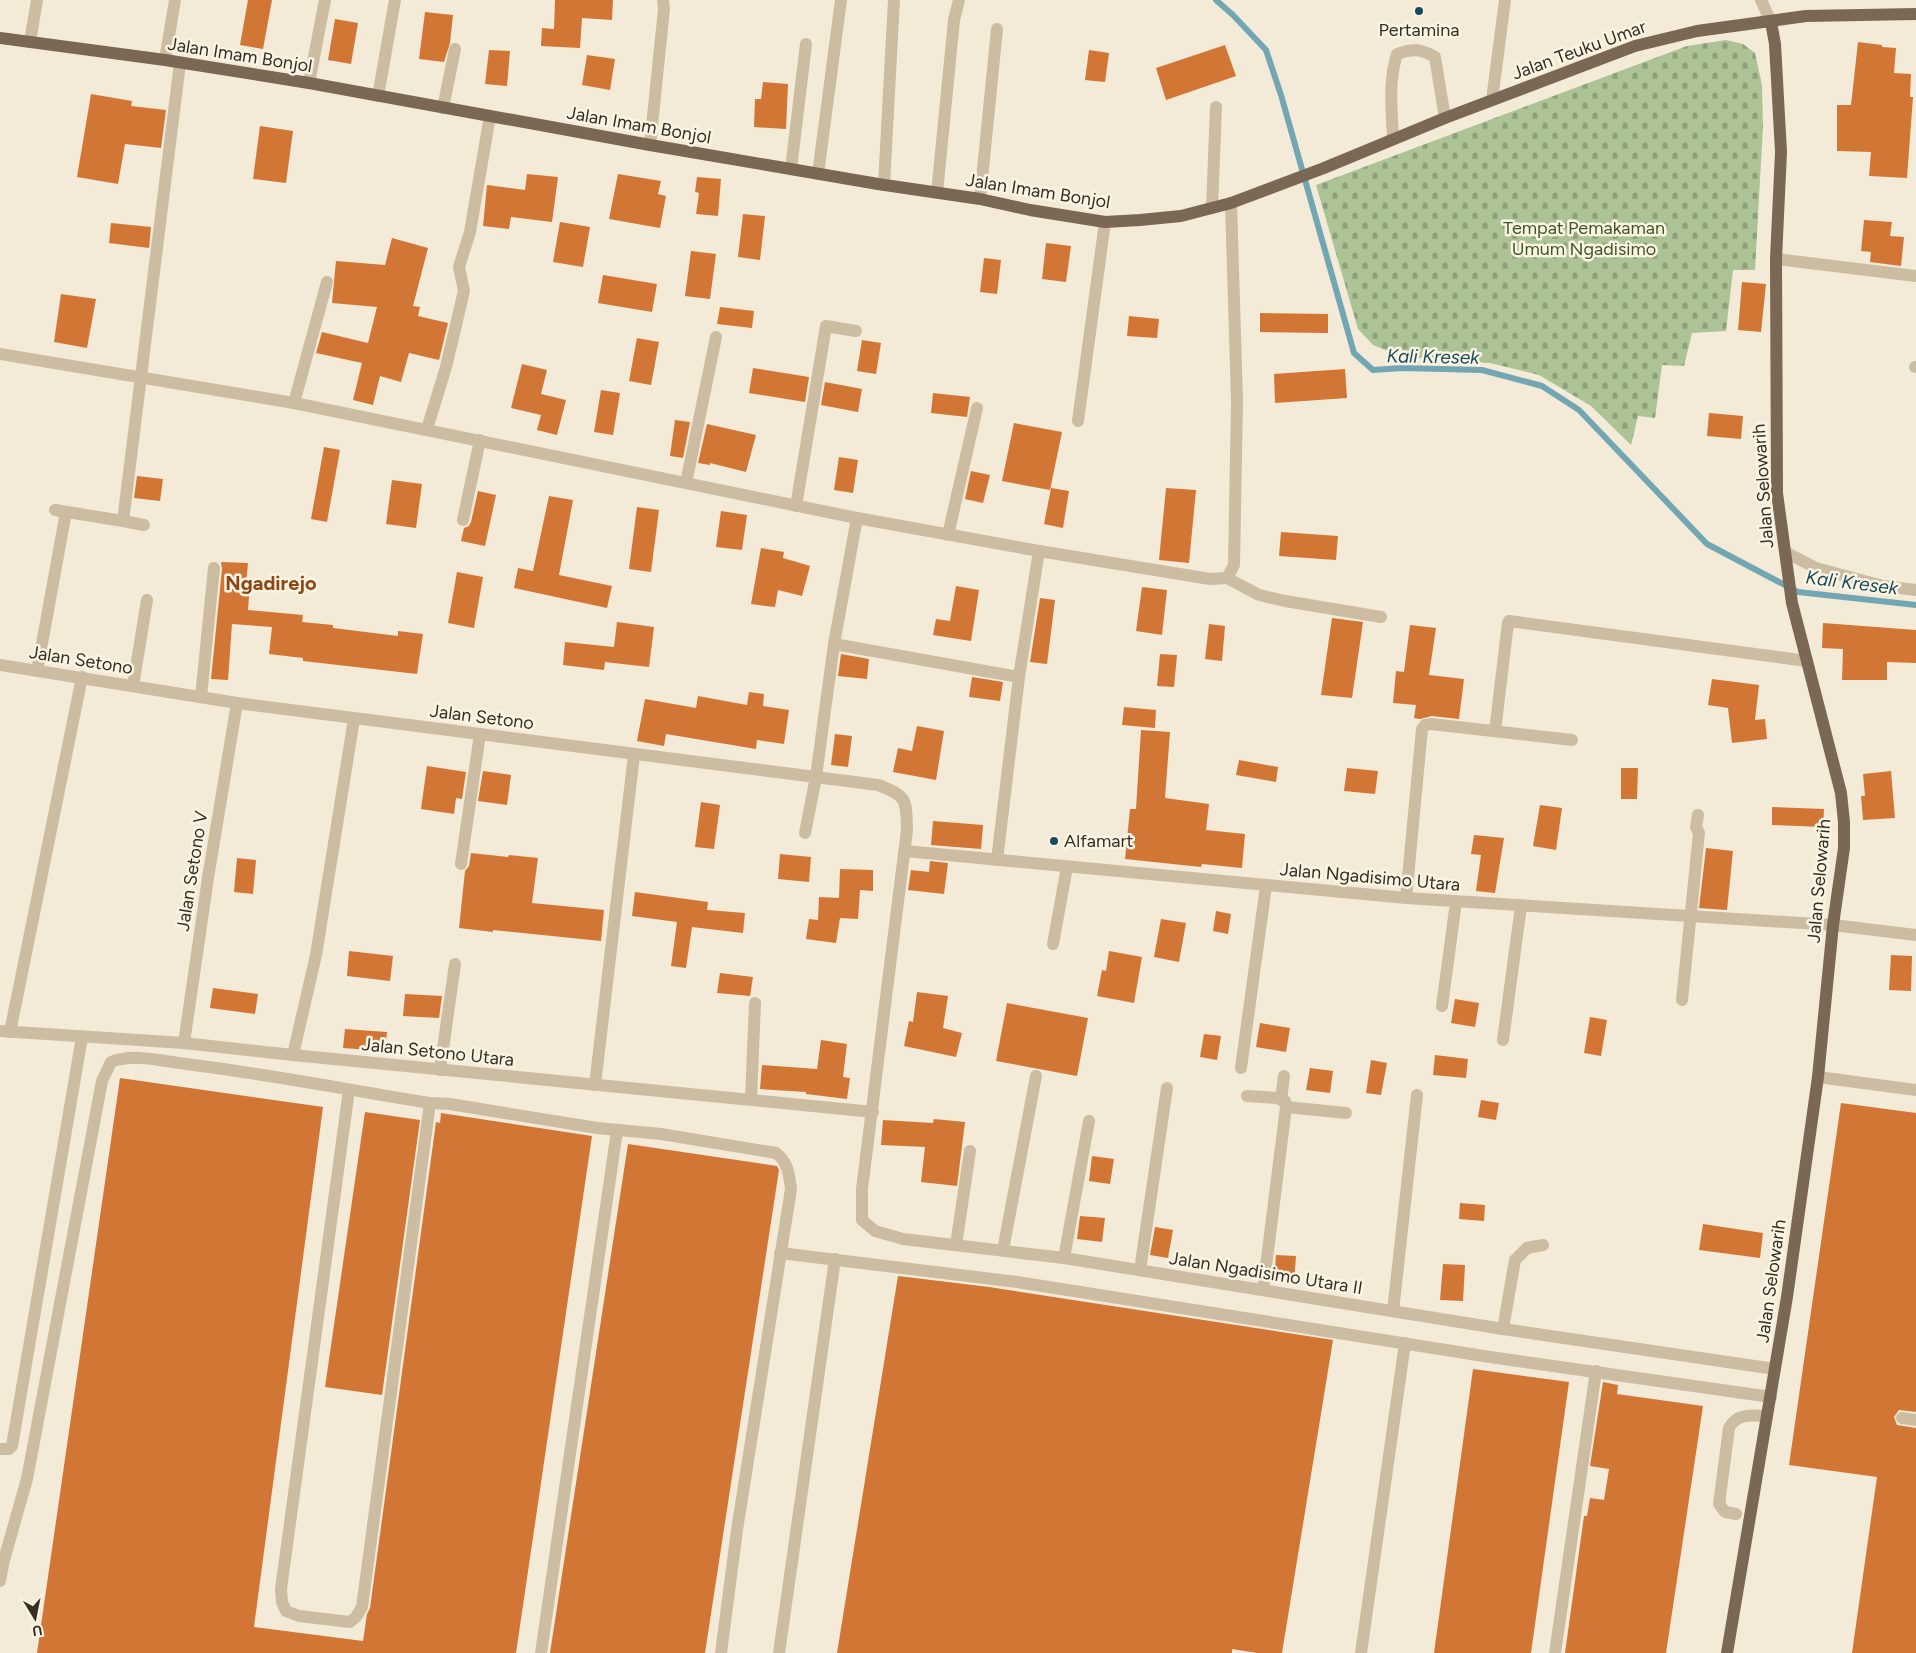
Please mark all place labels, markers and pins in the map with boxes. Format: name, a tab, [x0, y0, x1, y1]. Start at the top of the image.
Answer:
marker: Pertamina	[1413, 5, 1425, 17]
place label: Pertamina	[1379, 19, 1459, 41]
place label: Alfamart	[1064, 830, 1133, 852]
marker: Alfamart	[1048, 835, 1060, 847]

